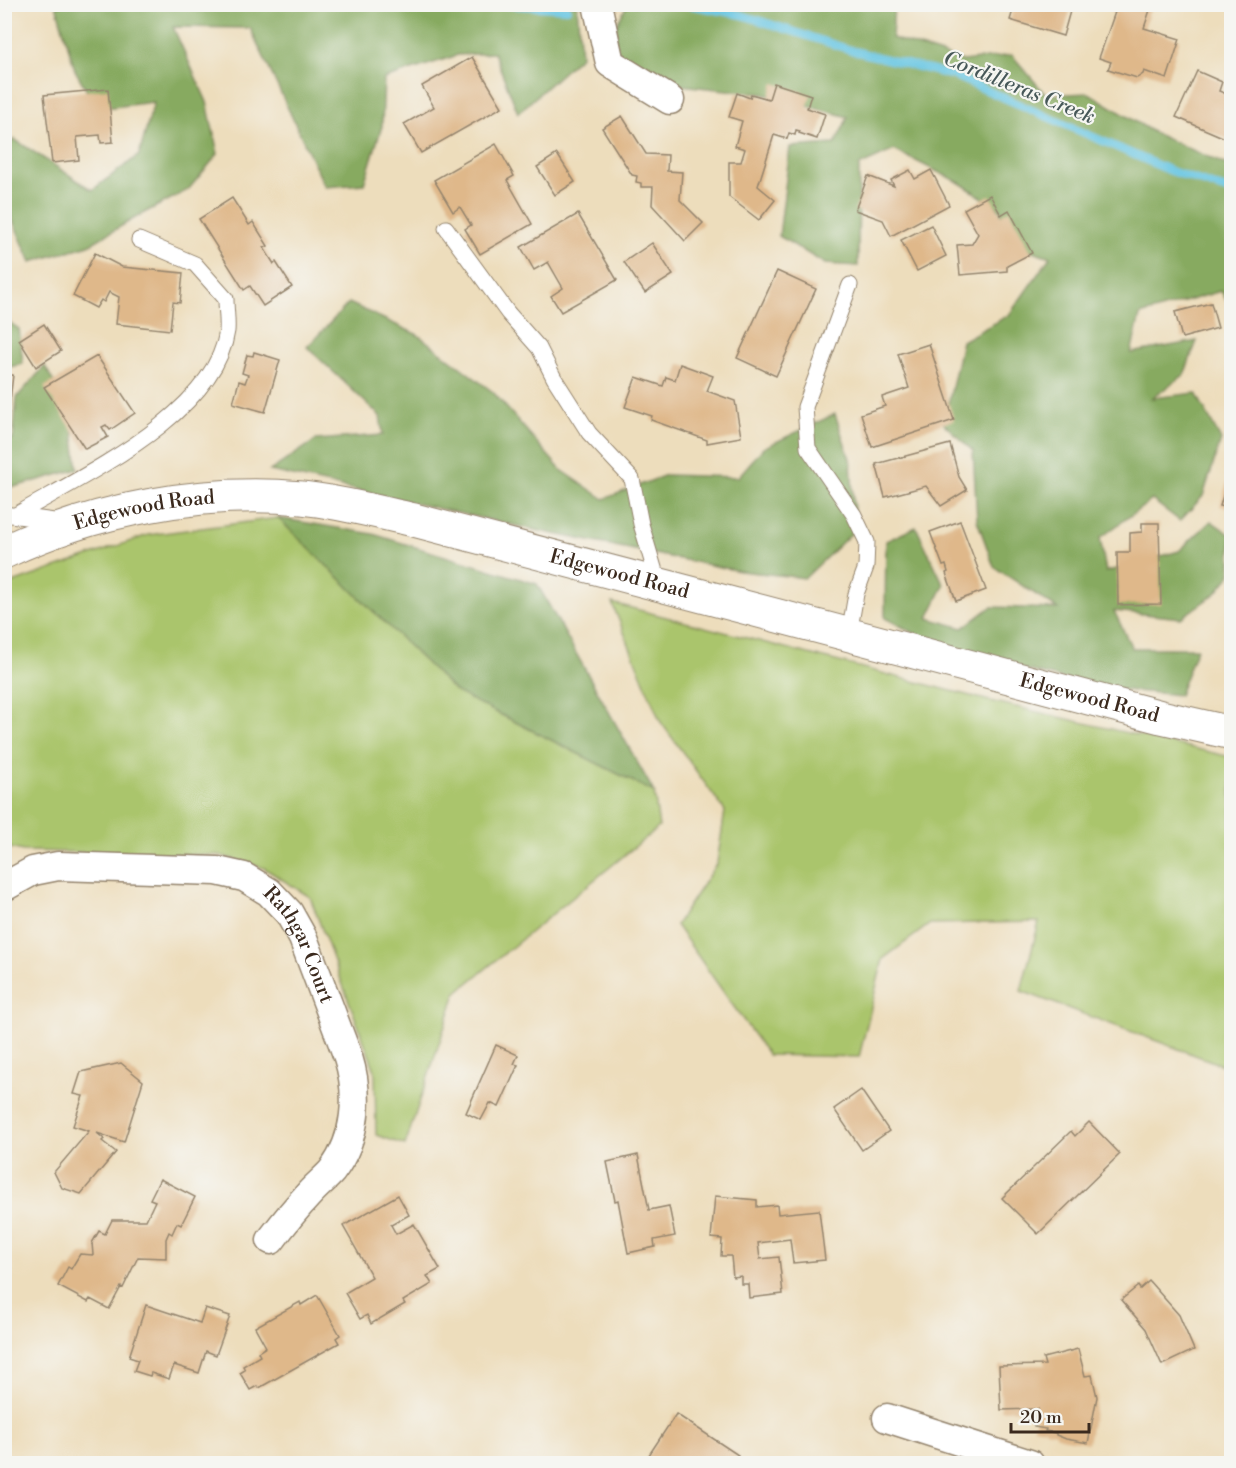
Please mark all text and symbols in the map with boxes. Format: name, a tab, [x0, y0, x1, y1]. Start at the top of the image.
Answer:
water label: Cordilleras Creek	[939, 46, 1099, 130]
street label: Edgewood Road	[70, 485, 216, 536]
street label: Edgewood Road	[547, 544, 693, 605]
street label: Edgewood Road	[1017, 668, 1163, 729]
street label: Rathgar Court	[258, 881, 339, 1007]
scale bar	[1011, 1396, 1089, 1434]
text: 20 m	[1020, 1406, 1062, 1429]

